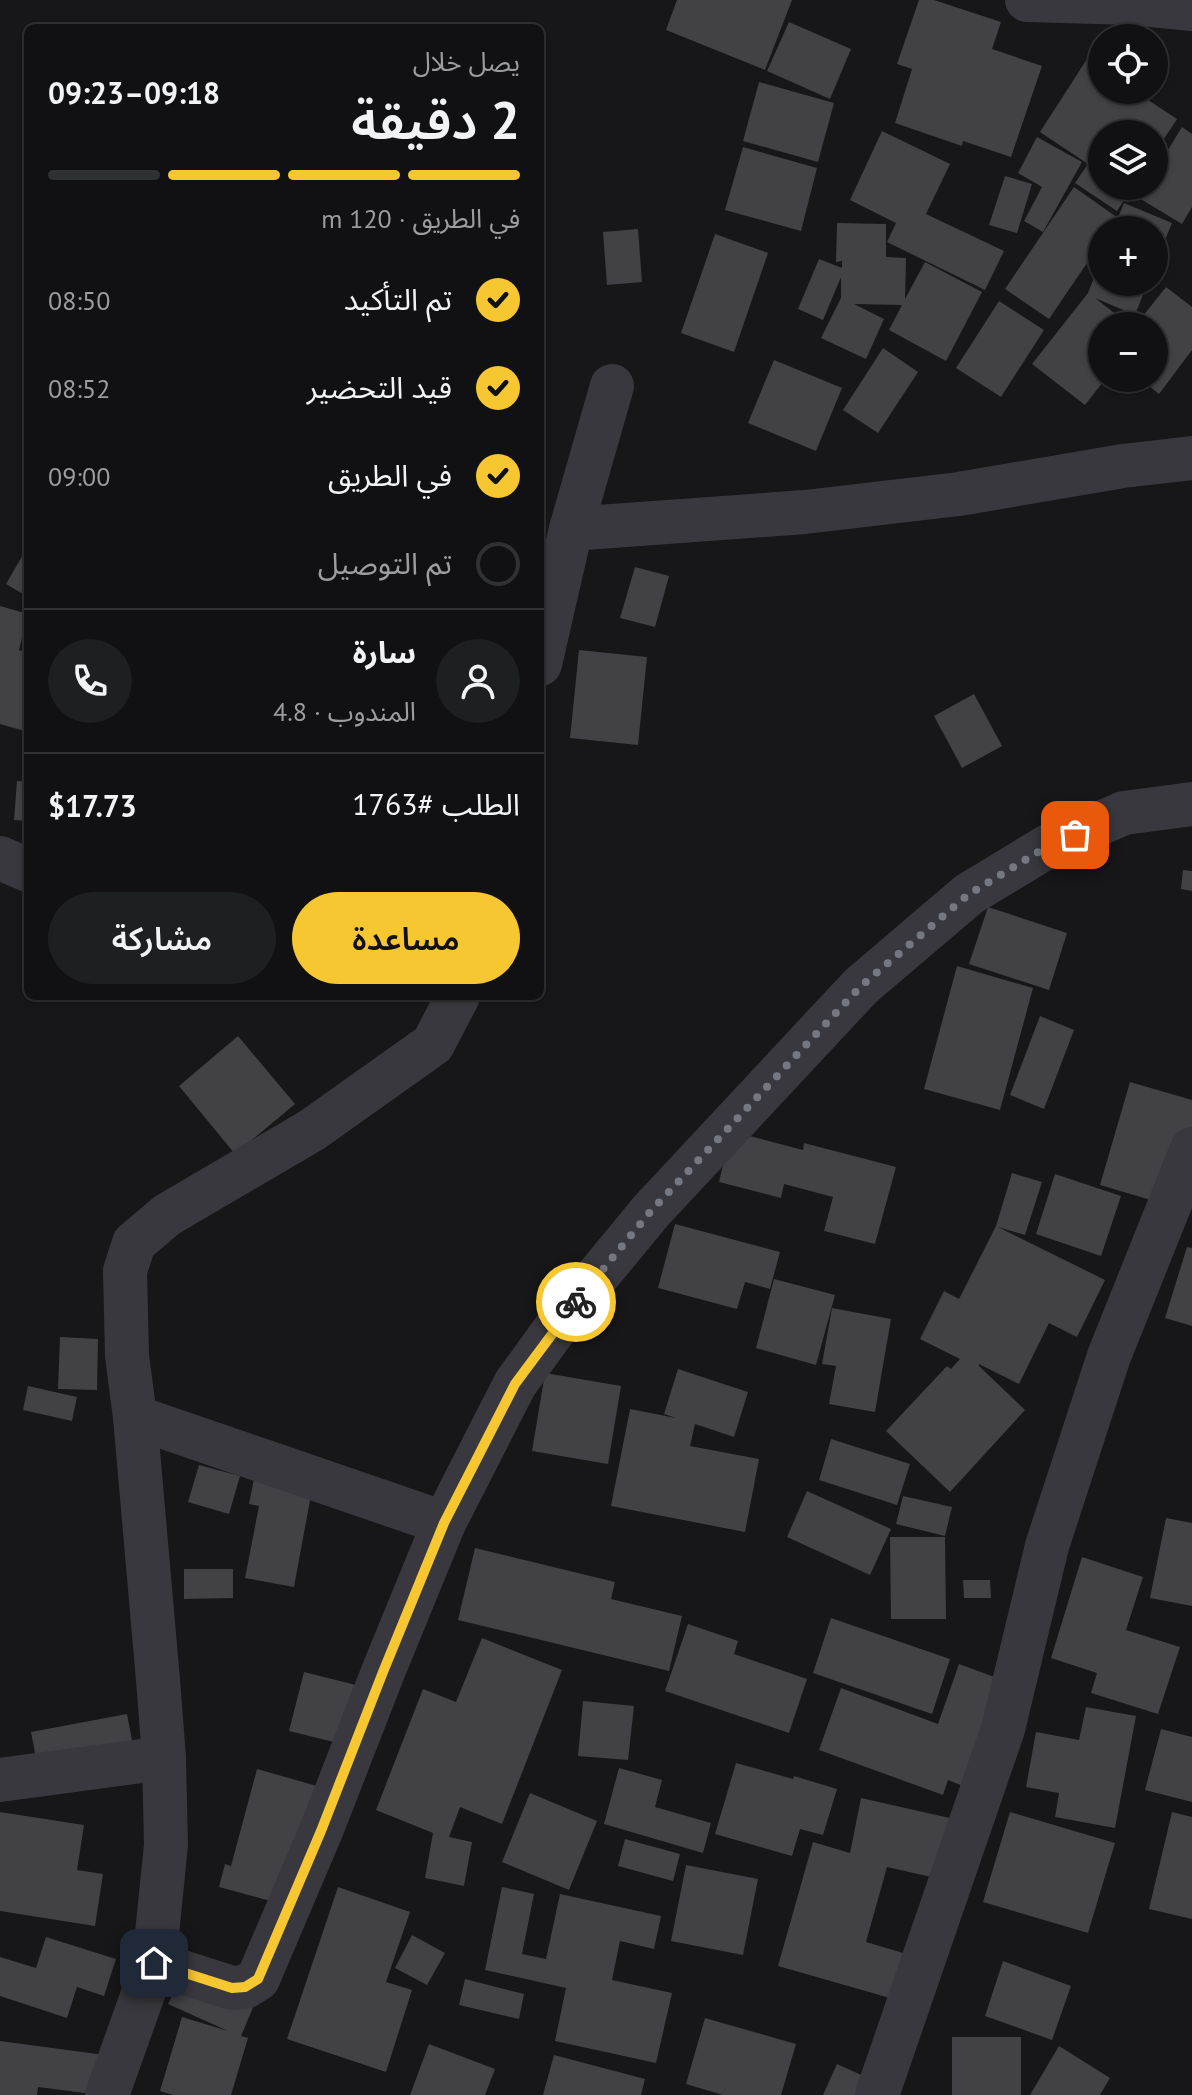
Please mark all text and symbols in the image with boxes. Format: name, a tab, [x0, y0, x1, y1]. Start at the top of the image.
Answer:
map controls	[1088, 24, 1168, 392]
button: locate	[1088, 24, 1168, 104]
text: يصل خلال	[413, 45, 520, 78]
text: 09:18–09:23	[48, 73, 220, 112]
text: 2 دقيقة	[351, 86, 520, 153]
button: layers	[1088, 120, 1168, 200]
text: في الطريق · 120 m	[321, 202, 520, 235]
button: +	[1088, 216, 1168, 296]
icon: check	[476, 278, 520, 322]
text: تم التأكيد	[344, 279, 452, 318]
text: 08:50	[48, 284, 110, 317]
button: −	[1088, 312, 1168, 392]
icon: check	[476, 366, 520, 410]
text: قيد التحضير	[307, 367, 452, 406]
text: 08:52	[48, 372, 110, 405]
icon: check	[476, 454, 520, 498]
text: في الطريق	[328, 455, 452, 494]
text: 09:00	[48, 460, 110, 493]
text: تم التوصيل	[318, 543, 452, 582]
text: سارة	[353, 632, 416, 671]
button: phone	[48, 639, 132, 723]
button: person	[436, 639, 520, 723]
text: المندوب · 4.8	[273, 695, 416, 728]
text: الطلب #1763	[352, 784, 520, 823]
text: $17.73	[48, 786, 137, 825]
pin	[1041, 801, 1109, 869]
icon: bag	[1053, 813, 1097, 857]
button: مشاركة	[48, 892, 276, 984]
button: مساعدة	[292, 892, 520, 984]
courier	[536, 1262, 616, 1342]
icon: bike	[554, 1280, 598, 1324]
pin	[120, 1929, 188, 1997]
icon: home	[132, 1941, 176, 1985]

